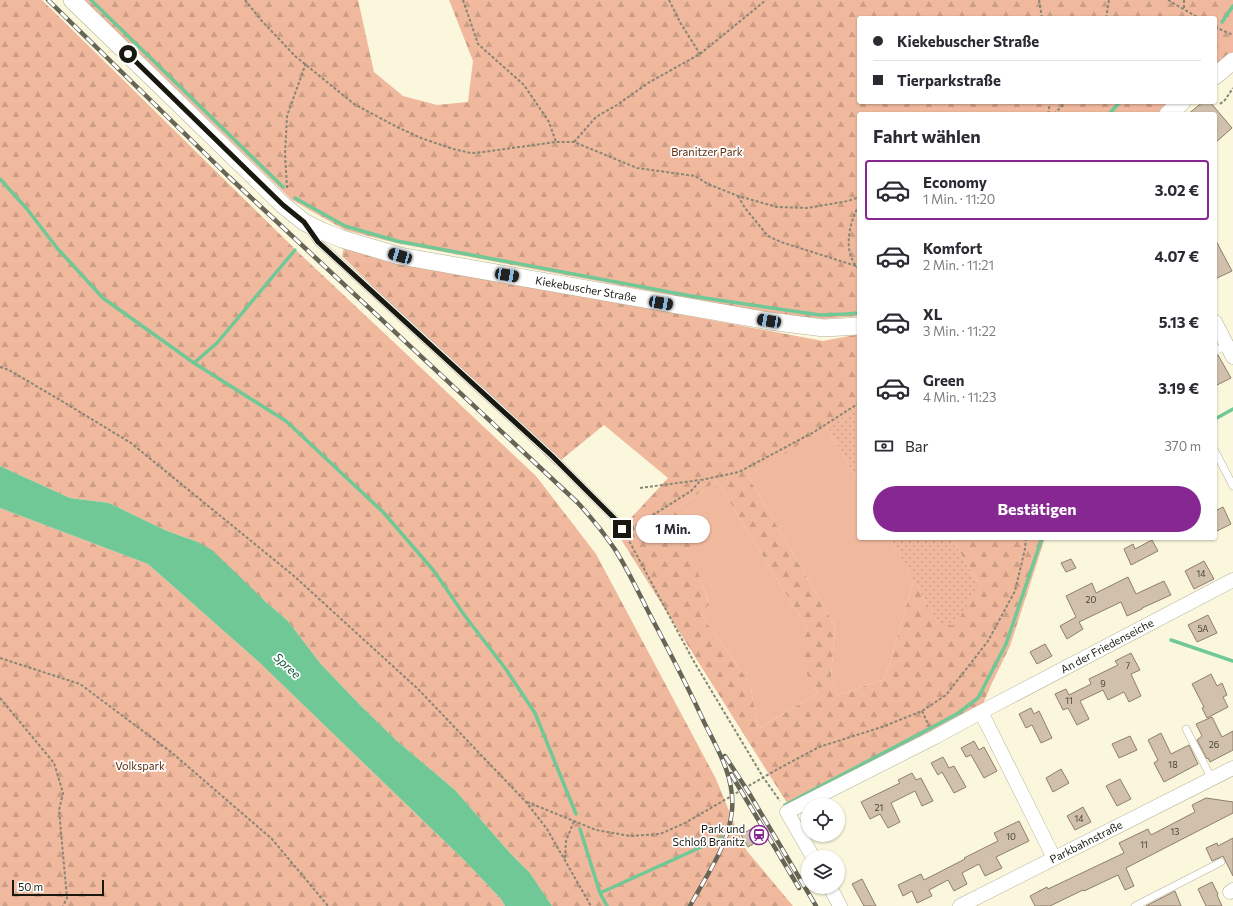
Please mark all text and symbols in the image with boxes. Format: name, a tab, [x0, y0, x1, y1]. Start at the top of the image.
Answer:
text: Kiekebuscher Straße	[897, 32, 1039, 50]
route start	[119, 45, 137, 63]
text: Tierparkstraße	[897, 71, 1001, 89]
text: Fahrt wählen	[873, 125, 981, 147]
park label: Branitzer Park	[671, 145, 743, 158]
icon: car	[875, 172, 911, 208]
text: Economy	[923, 173, 987, 191]
text: 3.02 €	[1155, 181, 1199, 199]
text: 1 Min. · 11:20	[923, 191, 995, 207]
icon: car	[875, 238, 911, 274]
text: Komfort	[923, 239, 982, 257]
car	[387, 247, 413, 265]
text: 4.07 €	[1155, 247, 1199, 265]
text: 2 Min. · 11:21	[923, 257, 994, 273]
car	[494, 267, 520, 283]
street label: Kiekebuscher Straße	[534, 273, 638, 304]
car	[648, 295, 674, 311]
icon: car	[875, 304, 911, 340]
text: XL	[923, 305, 942, 323]
car	[756, 313, 782, 329]
text: 5.13 €	[1159, 313, 1199, 331]
text: 3 Min. · 11:22	[923, 323, 996, 339]
icon: car	[875, 370, 911, 406]
text: Green	[923, 371, 964, 389]
text: 3.19 €	[1158, 379, 1199, 397]
text: 4 Min. · 11:23	[923, 389, 996, 405]
icon: cash	[873, 435, 895, 457]
text: Bar	[905, 437, 929, 455]
text: 370 m	[1164, 438, 1201, 454]
button: Bestätigen	[873, 486, 1201, 532]
callout: 1 Min.	[636, 515, 710, 543]
route end	[613, 520, 631, 538]
text: 1 Min.	[655, 521, 691, 537]
house number: 14	[1196, 568, 1206, 579]
house number: 20	[1086, 594, 1097, 605]
street label: An der Friedenseiche	[1058, 615, 1156, 676]
house number: 5A	[1197, 623, 1209, 634]
water label: Spree	[271, 649, 304, 682]
house number: 7	[1126, 660, 1131, 671]
house number: 9	[1100, 678, 1106, 689]
house number: 11	[1065, 695, 1073, 706]
house number: 26	[1209, 739, 1219, 750]
park label: Volkspark	[115, 759, 165, 772]
house number: 18	[1168, 759, 1178, 770]
map controls	[801, 798, 845, 894]
button: locate	[801, 798, 845, 842]
house number: 21	[875, 802, 883, 813]
house number: 14	[1074, 813, 1084, 824]
street label: Parkbahnstraße	[1047, 818, 1124, 865]
place label: Park und Schloß Branitz	[673, 822, 746, 848]
station icon: Park und Schloß Branitz	[748, 824, 770, 846]
house number: 13	[1171, 826, 1179, 837]
house number: 10	[1006, 831, 1016, 842]
house number: 11	[1140, 839, 1148, 850]
button: layers	[801, 850, 845, 894]
scale bar	[12, 878, 104, 897]
text: 50 m	[18, 880, 43, 893]

